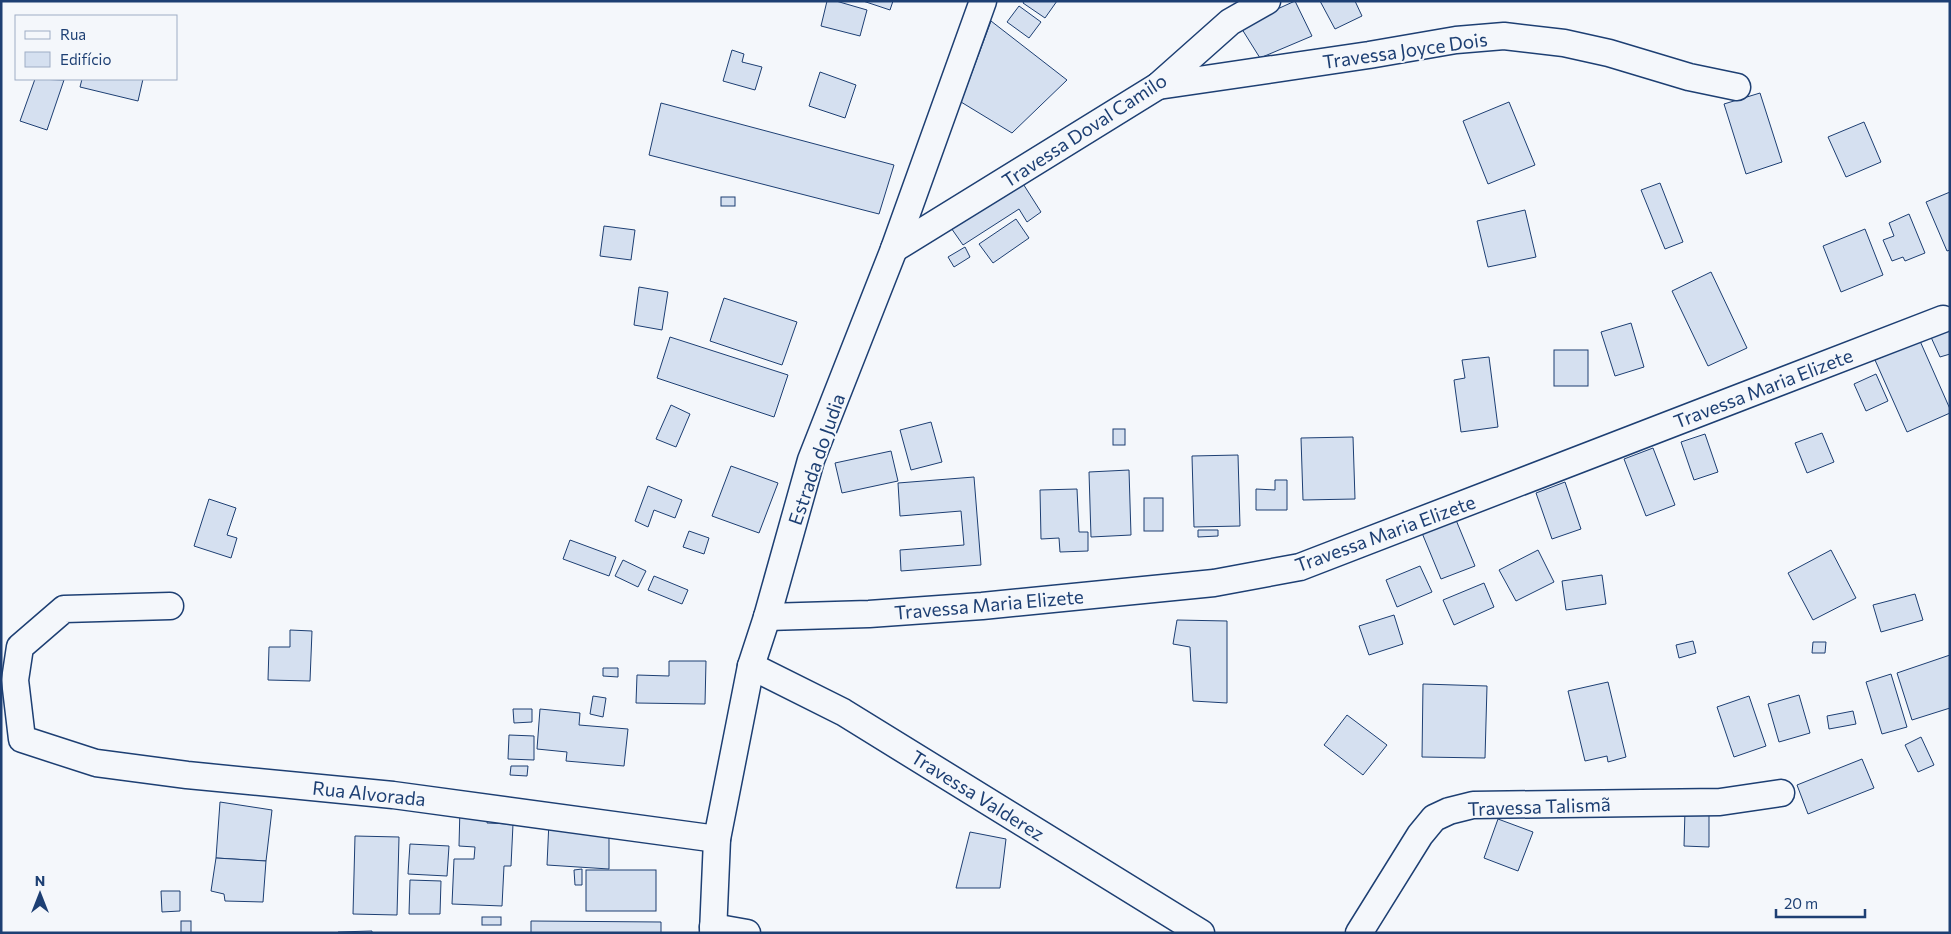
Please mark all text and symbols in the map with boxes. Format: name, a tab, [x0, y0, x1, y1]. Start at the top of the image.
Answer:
legend	[15, 15, 178, 80]
text: Rua	[60, 25, 86, 43]
street label: Travessa Joyce Dois	[1321, 27, 1489, 73]
text: Edifício	[60, 50, 111, 68]
street label: Travessa Doval Camilo	[997, 68, 1171, 192]
street label: Travessa Maria Elizete	[1670, 343, 1856, 433]
street label: Estrada do Judia	[783, 390, 849, 528]
street label: Travessa Maria Elizete	[1292, 490, 1478, 576]
street label: Travessa Maria Elizete	[893, 584, 1085, 624]
street label: Travessa Valderez	[907, 745, 1049, 845]
street label: Rua Alvorada	[311, 776, 427, 810]
street label: Travessa Talismã	[1467, 792, 1611, 820]
north arrow	[15, 869, 65, 919]
text: N	[35, 872, 45, 889]
scale bar	[1776, 886, 1865, 918]
text: 20 m	[1784, 894, 1818, 912]

